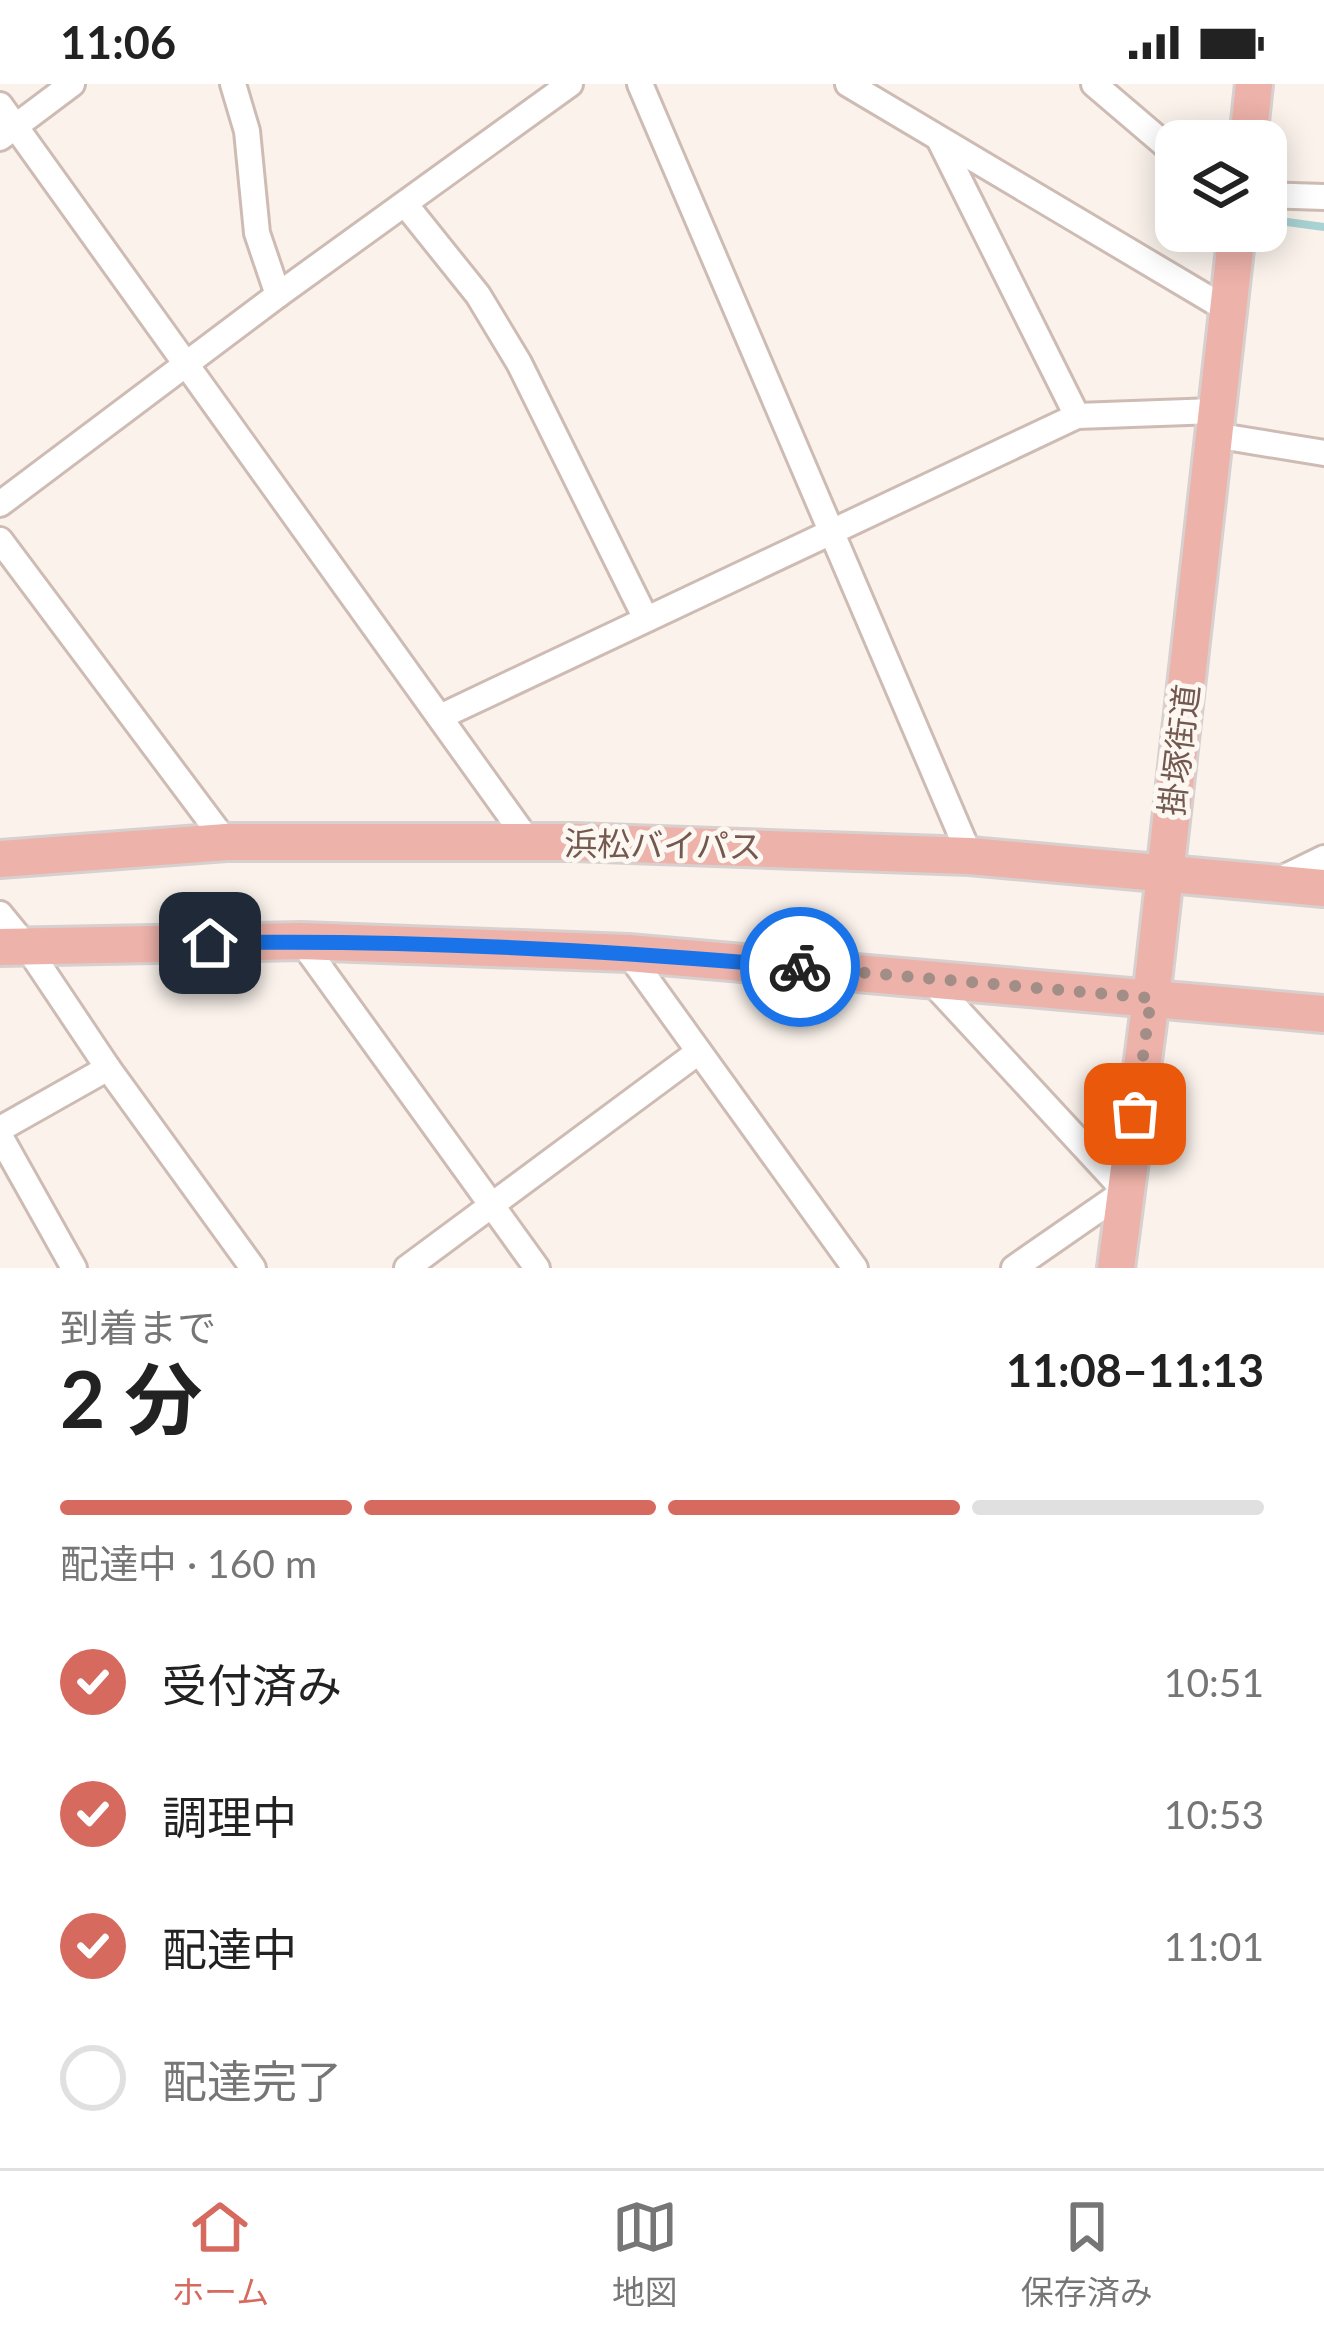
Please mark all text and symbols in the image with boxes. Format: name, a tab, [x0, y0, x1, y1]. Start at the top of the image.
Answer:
text: 11:06	[60, 15, 176, 69]
map controls	[1155, 120, 1287, 252]
button: layers	[1155, 120, 1287, 252]
street label: 掛塚街道	[1150, 682, 1206, 818]
street label: 浜松バイパス	[564, 822, 762, 866]
pin	[159, 892, 261, 994]
courier	[740, 907, 860, 1027]
icon: home	[177, 910, 243, 976]
icon: bike	[767, 934, 833, 1000]
pin	[1084, 1063, 1186, 1165]
icon: bag	[1102, 1081, 1168, 1147]
text: 到着まで	[60, 1304, 216, 1350]
text: 11:08–11:13	[1006, 1343, 1264, 1397]
text: 2 分	[60, 1351, 202, 1445]
text: 配達中 · 160 m	[60, 1540, 317, 1586]
icon: check	[60, 1649, 126, 1715]
text: 受付済み	[162, 1658, 342, 1712]
text: 10:51	[1164, 1659, 1264, 1705]
icon: check	[60, 1781, 126, 1847]
text: 調理中	[162, 1790, 297, 1844]
text: 10:53	[1164, 1791, 1264, 1837]
icon: check	[60, 1913, 126, 1979]
text: 配達中	[162, 1922, 297, 1976]
text: 11:01	[1164, 1923, 1264, 1969]
text: 配達完了	[162, 2054, 342, 2108]
tab: ホーム	[171, 2194, 269, 2314]
tab: 地図	[612, 2194, 678, 2314]
tab: 保存済み	[1021, 2194, 1153, 2314]

